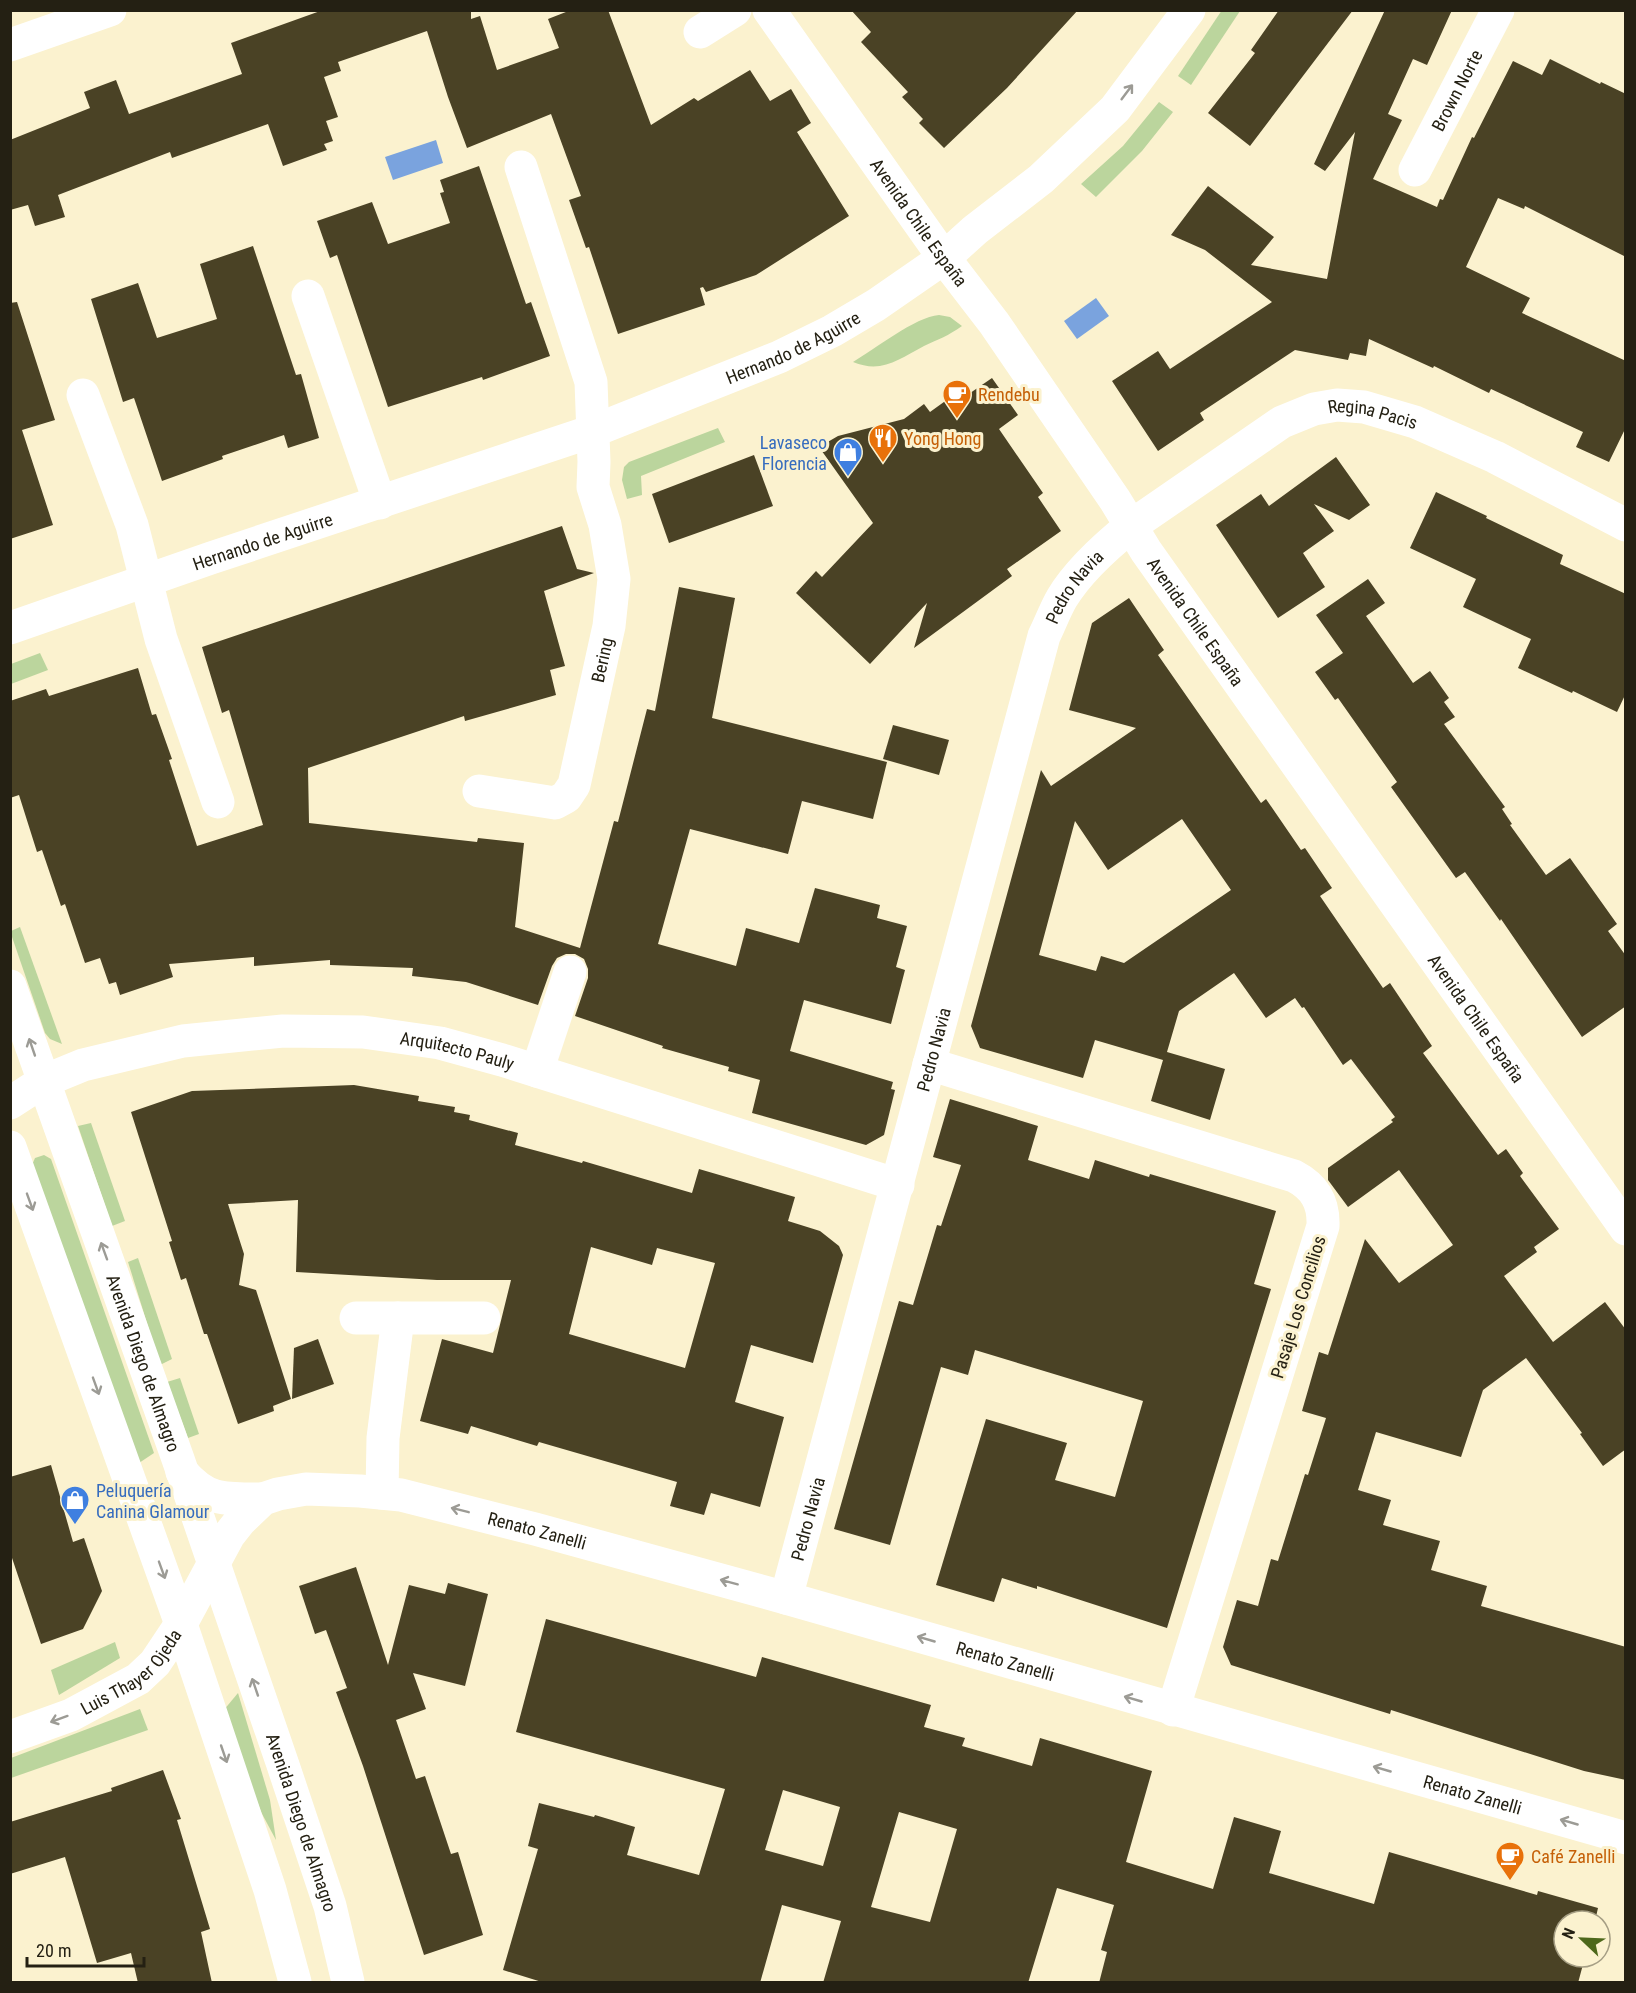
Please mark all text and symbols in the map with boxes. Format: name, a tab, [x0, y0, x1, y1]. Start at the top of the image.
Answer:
street label: Brown Norte	[1427, 46, 1486, 134]
one-way arrow	[1121, 85, 1133, 101]
street label: Avenida Chile España	[866, 154, 972, 290]
street label: Hernando de Aguirre	[722, 306, 864, 388]
cafe icon: Rendebu	[941, 378, 973, 420]
place label: Rendebu	[978, 384, 1040, 405]
street label: Regina Pacis	[1326, 395, 1420, 433]
restaurant icon: Yong Hong	[867, 422, 899, 464]
place label: Yong Hong	[904, 428, 981, 449]
place label: Lavaseco Florencia	[760, 432, 827, 474]
shop icon: Lavaseco Florencia	[832, 436, 864, 478]
street label: Hernando de Aguirre	[190, 508, 335, 574]
street label: Pedro Navia	[1041, 545, 1107, 627]
street label: Avenida Chile España	[1143, 553, 1248, 690]
street label: Bering	[586, 635, 617, 684]
street label: Avenida Chile España	[1424, 950, 1529, 1086]
street label: Pedro Navia	[912, 1005, 954, 1094]
street label: Arquitecto Pauly	[399, 1027, 517, 1074]
one-way arrow	[25, 1039, 36, 1057]
one-way arrow	[26, 1192, 37, 1211]
street label: Pasaje Los Concilios	[1266, 1233, 1330, 1381]
one-way arrow	[98, 1242, 109, 1261]
street label: Avenida Diego de Almagro	[103, 1271, 185, 1455]
one-way arrow	[92, 1376, 103, 1395]
street label: Pedro Navia	[786, 1475, 829, 1563]
place label: Peluquería Canina Glamour	[96, 1480, 210, 1522]
shop icon: Peluquería Canina Glamour	[59, 1484, 91, 1526]
one-way arrow	[451, 1504, 470, 1516]
street label: Renato Zanelli	[486, 1507, 589, 1553]
one-way arrow	[157, 1560, 168, 1578]
one-way arrow	[720, 1576, 739, 1588]
street label: Luis Thayer Ojeda	[77, 1625, 185, 1718]
one-way arrow	[917, 1632, 936, 1644]
street label: Renato Zanelli	[954, 1637, 1057, 1685]
one-way arrow	[249, 1678, 260, 1697]
one-way arrow	[1124, 1692, 1143, 1704]
one-way arrow	[50, 1715, 69, 1726]
street label: Avenida Diego de Almagro	[262, 1730, 341, 1914]
one-way arrow	[219, 1744, 230, 1763]
one-way arrow	[1372, 1763, 1391, 1774]
street label: Renato Zanelli	[1421, 1770, 1524, 1818]
one-way arrow	[1560, 1816, 1579, 1827]
cafe icon: Café Zanelli	[1494, 1840, 1526, 1882]
place label: Café Zanelli	[1531, 1846, 1615, 1867]
north arrow	[1552, 1909, 1612, 1969]
text: N	[1558, 1925, 1579, 1942]
scale bar	[27, 1930, 144, 1968]
text: 20 m	[36, 1940, 71, 1961]

